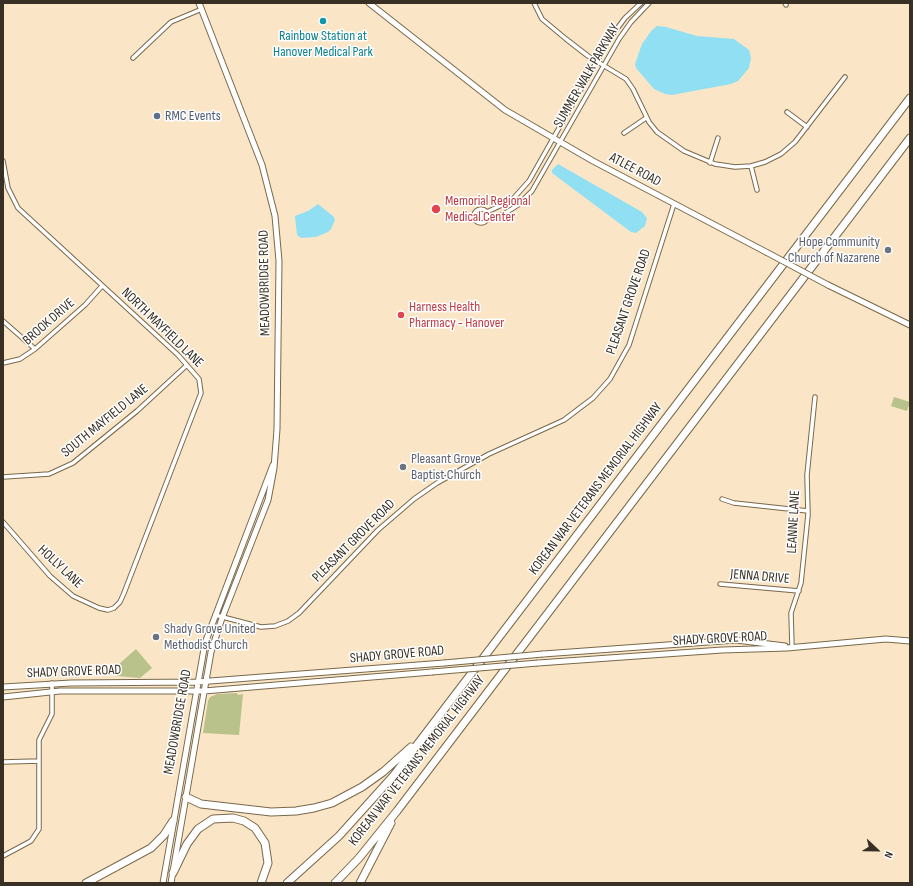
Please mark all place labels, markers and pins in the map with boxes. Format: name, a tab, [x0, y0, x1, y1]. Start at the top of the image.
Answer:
marker: Rainbow Station at Hanover Medical Park	[318, 16, 328, 26]
place label: Rainbow Station at Hanover Medical Park	[273, 28, 373, 60]
place label: RMC Events	[165, 108, 221, 124]
marker: RMC Events	[152, 111, 162, 121]
place label: Memorial Regional Medical Center	[445, 193, 530, 226]
marker: Memorial Regional Medical Center	[430, 203, 442, 215]
place label: Hope Community Church of Nazarene	[788, 234, 880, 266]
marker: Hope Community Church of Nazarene	[883, 245, 893, 255]
place label: Harness Health Pharmacy - Hanover	[409, 299, 504, 332]
marker: Harness Health Pharmacy - Hanover	[396, 310, 406, 320]
place label: Pleasant Grove Baptist Church	[411, 451, 481, 484]
marker: Pleasant Grove Baptist Church	[398, 462, 408, 472]
place label: Shady Grove United Methodist Church	[164, 621, 256, 654]
marker: Shady Grove United Methodist Church	[151, 632, 161, 642]

